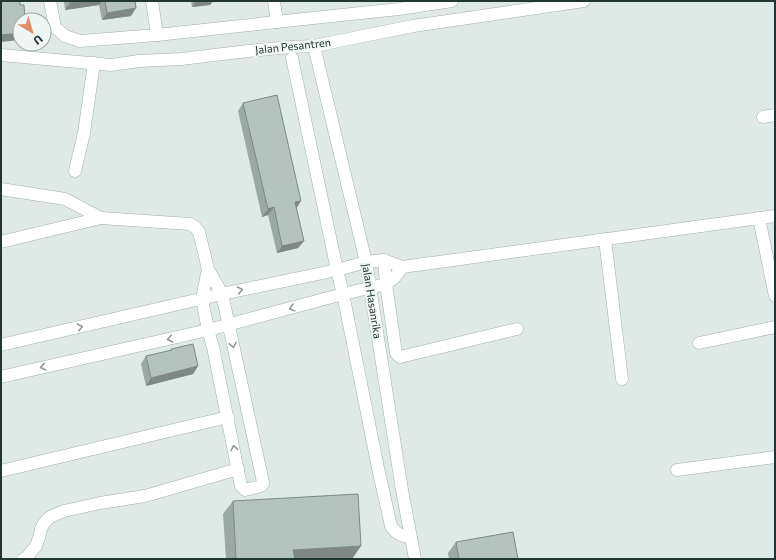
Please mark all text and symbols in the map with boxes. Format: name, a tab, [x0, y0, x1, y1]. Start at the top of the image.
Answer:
north arrow	[12, 12, 52, 52]
text: U	[31, 33, 46, 48]
street label: Jalan Pesantren	[254, 35, 332, 57]
street label: Jalan Hasanrika	[359, 262, 385, 340]
one-way arrow	[237, 287, 243, 295]
one-way arrow	[289, 303, 295, 311]
one-way arrow	[76, 323, 83, 332]
one-way arrow	[167, 334, 173, 342]
one-way arrow	[229, 342, 237, 348]
one-way arrow	[40, 363, 47, 371]
one-way arrow	[230, 445, 238, 451]

